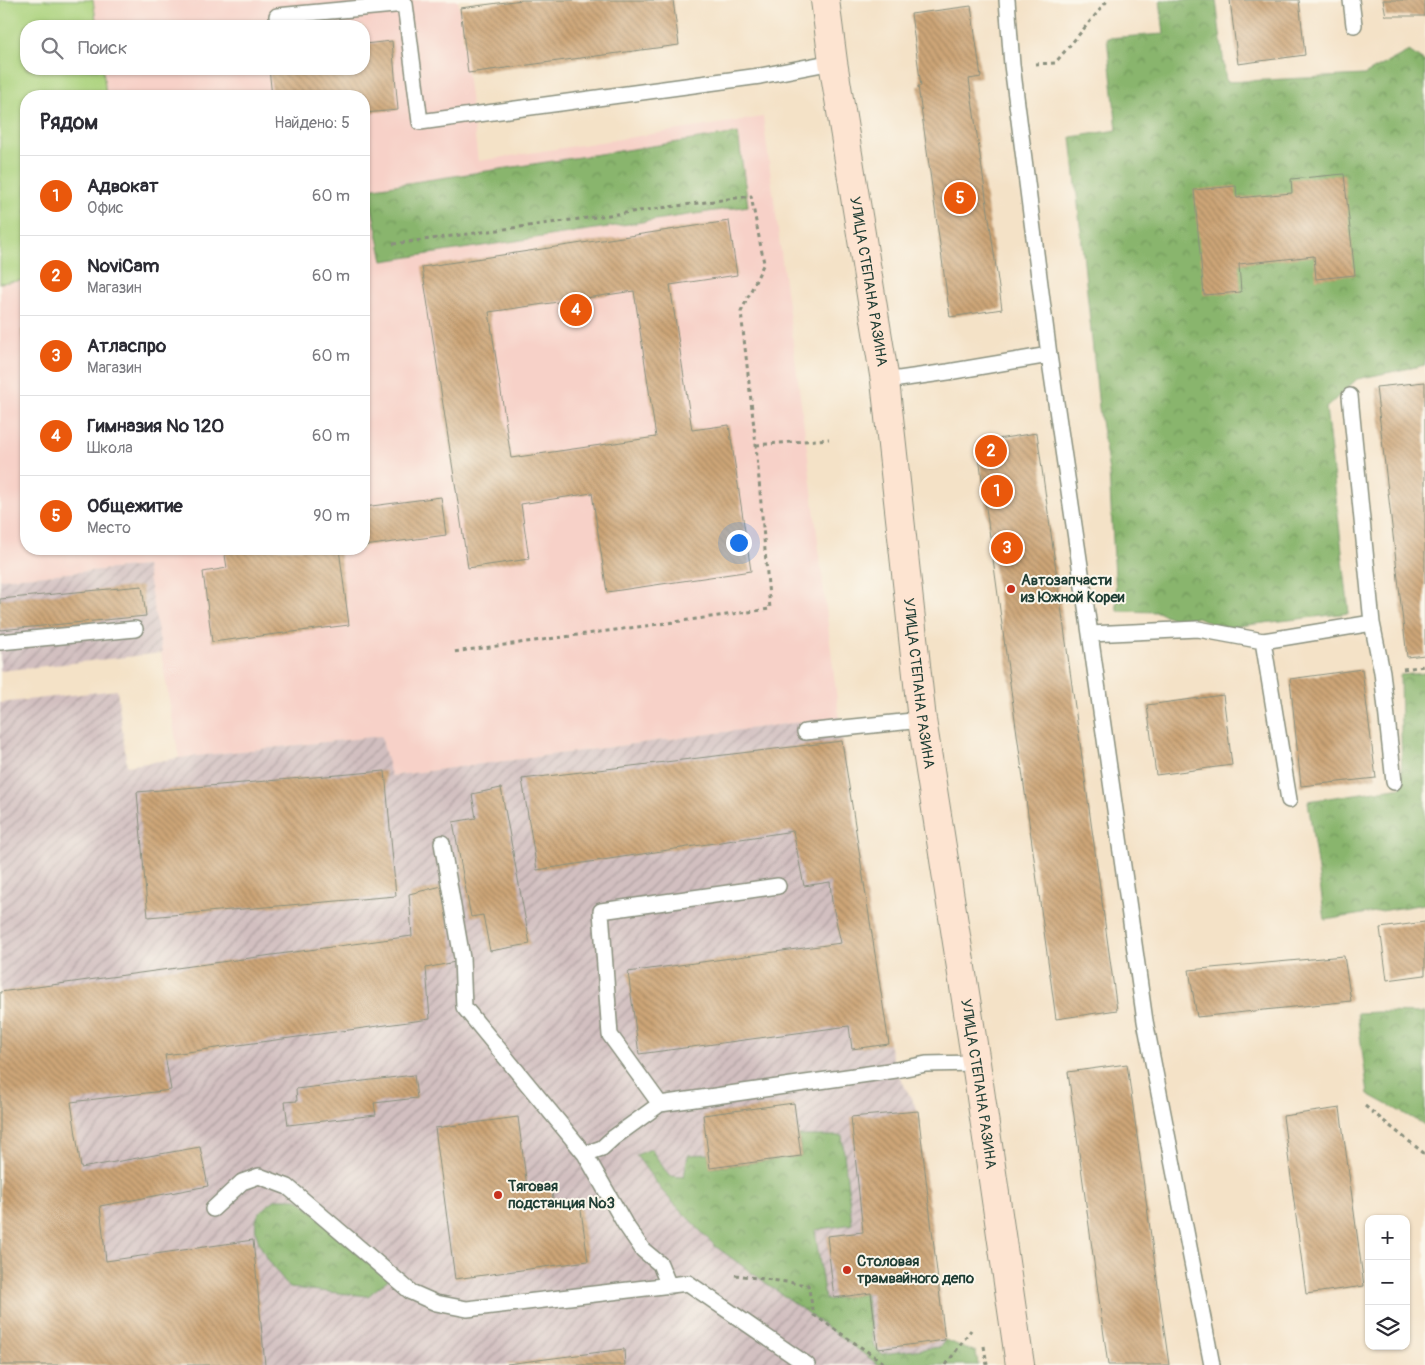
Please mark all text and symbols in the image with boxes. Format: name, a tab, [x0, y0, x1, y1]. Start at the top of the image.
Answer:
search box	[20, 20, 370, 75]
icon: search	[38, 34, 66, 62]
text: Поиск	[78, 36, 128, 60]
text: Рядом	[40, 109, 98, 136]
text: Найдено: 5	[274, 113, 350, 133]
text: Адвокат	[87, 174, 158, 198]
pin: 5	[944, 179, 976, 217]
text: 1	[53, 186, 59, 206]
text: 60 m	[312, 186, 350, 206]
street label: УЛИЦА СТЕПАНА РАЗИНА	[845, 195, 892, 368]
text: Офис	[87, 198, 124, 218]
text: NoviСam	[87, 254, 159, 278]
text: 2	[52, 266, 60, 286]
text: 60 m	[312, 266, 350, 286]
text: Магазин	[87, 278, 142, 298]
pin: 4	[560, 291, 592, 329]
text: Атласпро	[87, 334, 166, 358]
text: 3	[52, 346, 60, 366]
text: 60 m	[312, 346, 350, 366]
text: Магазин	[87, 358, 142, 378]
text: Гимназия № 120	[87, 414, 224, 438]
text: 4	[51, 426, 61, 446]
text: 60 m	[312, 426, 350, 446]
pin: 2	[975, 432, 1007, 470]
text: Школа	[87, 438, 133, 458]
pin: 1	[981, 472, 1013, 510]
text: Общежитие	[87, 494, 183, 518]
text: 5	[52, 506, 60, 526]
text: 90 m	[313, 506, 350, 526]
text: Место	[87, 518, 131, 538]
pin: 3	[991, 529, 1023, 567]
your location	[726, 530, 752, 556]
place label: Автозапчасти из Южной Кореи	[1020, 571, 1125, 607]
marker: Автозапчасти из Южной Кореи	[1005, 583, 1017, 595]
street label: УЛИЦА СТЕПАНА РАЗИНА	[899, 597, 939, 770]
street label: УЛИЦА СТЕПАНА РАЗИНА	[956, 997, 1000, 1171]
place label: Тяговая подстанция №3	[507, 1177, 615, 1213]
marker: Тяговая подстанция №3	[492, 1189, 504, 1201]
map controls	[1365, 1215, 1410, 1350]
button: +	[1365, 1215, 1410, 1260]
place label: Столовая трамвайного депо	[857, 1252, 974, 1288]
button: −	[1365, 1260, 1410, 1305]
marker: Столовая трамвайного депо	[841, 1264, 853, 1276]
button: layers	[1365, 1305, 1410, 1350]

